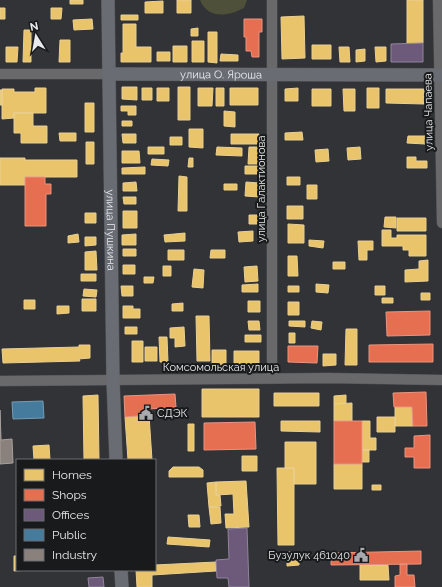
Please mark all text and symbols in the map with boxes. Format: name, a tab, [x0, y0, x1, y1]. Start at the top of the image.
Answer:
north arrow	[16, 16, 56, 56]
text: N	[29, 19, 40, 34]
street label: улица О. Яроша	[180, 68, 262, 81]
street label: улица Чапаева	[421, 73, 436, 151]
street label: улица Галактионова	[255, 136, 268, 242]
street label: улица Пушкина	[103, 189, 118, 271]
street label: Комсомольская улица	[163, 361, 279, 374]
public building icon: СДЭК	[138, 405, 154, 421]
place label: СДЭК	[157, 407, 188, 420]
legend	[16, 459, 156, 571]
text: Homes	[52, 468, 92, 482]
text: Shops	[52, 488, 87, 502]
text: Offices	[52, 508, 89, 522]
text: Public	[52, 528, 87, 542]
public building icon: Бузулук 461040	[353, 547, 369, 563]
text: Industry	[52, 548, 98, 562]
place label: Бузулук 461040	[268, 549, 350, 562]

